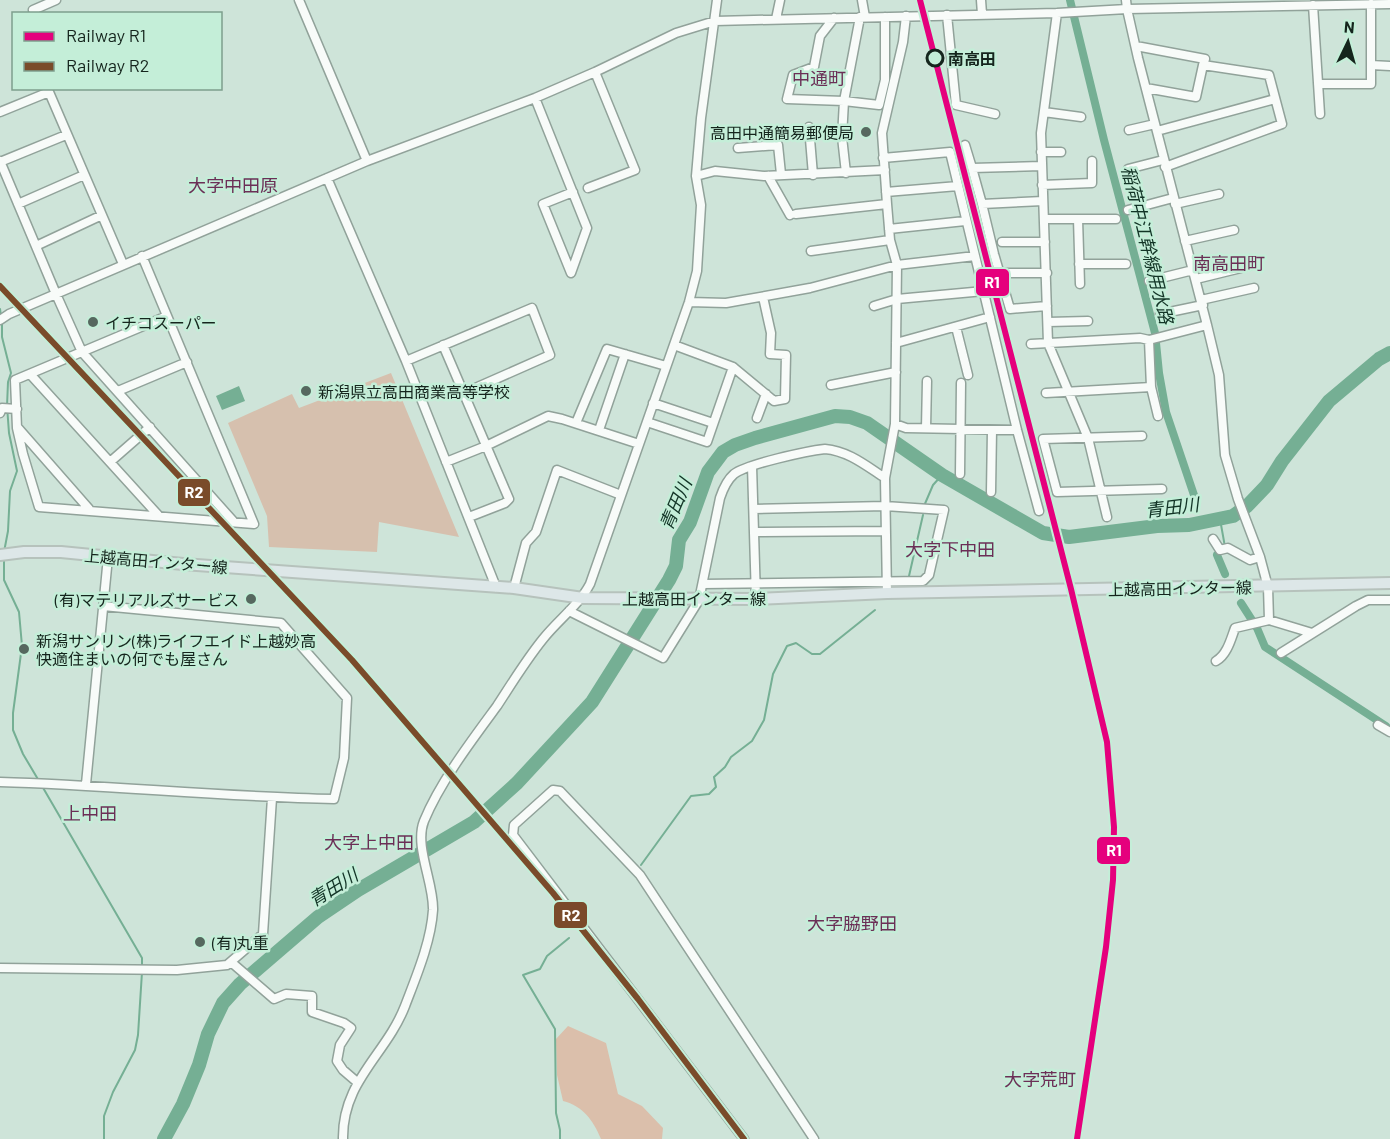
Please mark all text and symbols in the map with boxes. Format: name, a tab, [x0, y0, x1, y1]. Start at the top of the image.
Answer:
legend	[12, 12, 222, 90]
north arrow	[1318, 12, 1378, 72]
text: N	[1343, 17, 1355, 36]
text: Railway R1	[66, 24, 146, 46]
marker: 南高田	[926, 49, 944, 67]
place label: 南高田	[948, 49, 996, 68]
text: Railway R2	[66, 54, 149, 76]
district label: 中通町	[792, 67, 846, 89]
place label: 高田中通簡易郵便局	[710, 123, 854, 142]
marker: 高田中通簡易郵便局	[859, 125, 873, 139]
water label: 稲荷中江幹線用水路	[1118, 164, 1179, 328]
district label: 大字中田原	[188, 174, 278, 196]
district label: 南高田町	[1193, 252, 1265, 274]
line badge: R1	[975, 268, 1010, 297]
text: R1	[984, 272, 1000, 291]
place label: イチコスーパー	[105, 313, 217, 332]
marker: イチコスーパー	[86, 315, 100, 329]
place label: 新潟県立高田商業高等学校	[318, 382, 510, 401]
marker: 新潟県立高田商業高等学校	[299, 384, 313, 398]
water label: 青田川	[654, 473, 696, 533]
line badge: R2	[177, 478, 211, 507]
text: R2	[185, 482, 203, 501]
water label: 青田川	[1144, 493, 1202, 521]
district label: 大字下中田	[905, 538, 995, 560]
street label: 上越高田インター線	[83, 545, 229, 577]
street label: 上越高田インター線	[1108, 577, 1252, 599]
street label: 上越高田インター線	[622, 589, 766, 608]
place label: (有)マテリアルズサービス	[54, 590, 239, 609]
marker: (有)マテリアルズサービス	[244, 592, 258, 606]
place label: 新潟サンリン(株)ライフエイド上越妙高 快適住まいの何でも屋さん	[36, 631, 316, 668]
marker: 新潟サンリン(株)ライフエイド上越妙高 快適住まいの何でも屋さん	[17, 642, 31, 656]
district label: 上中田	[63, 802, 117, 824]
district label: 大字上中田	[324, 831, 414, 853]
line badge: R1	[1096, 836, 1131, 865]
text: R1	[1106, 840, 1122, 859]
water label: 青田川	[304, 862, 363, 911]
line badge: R2	[553, 901, 588, 929]
text: R2	[562, 905, 580, 924]
district label: 大字脇野田	[807, 912, 897, 934]
place label: (有)丸重	[211, 933, 268, 952]
marker: (有)丸重	[193, 935, 207, 949]
district label: 大字荒町	[1004, 1068, 1076, 1090]

